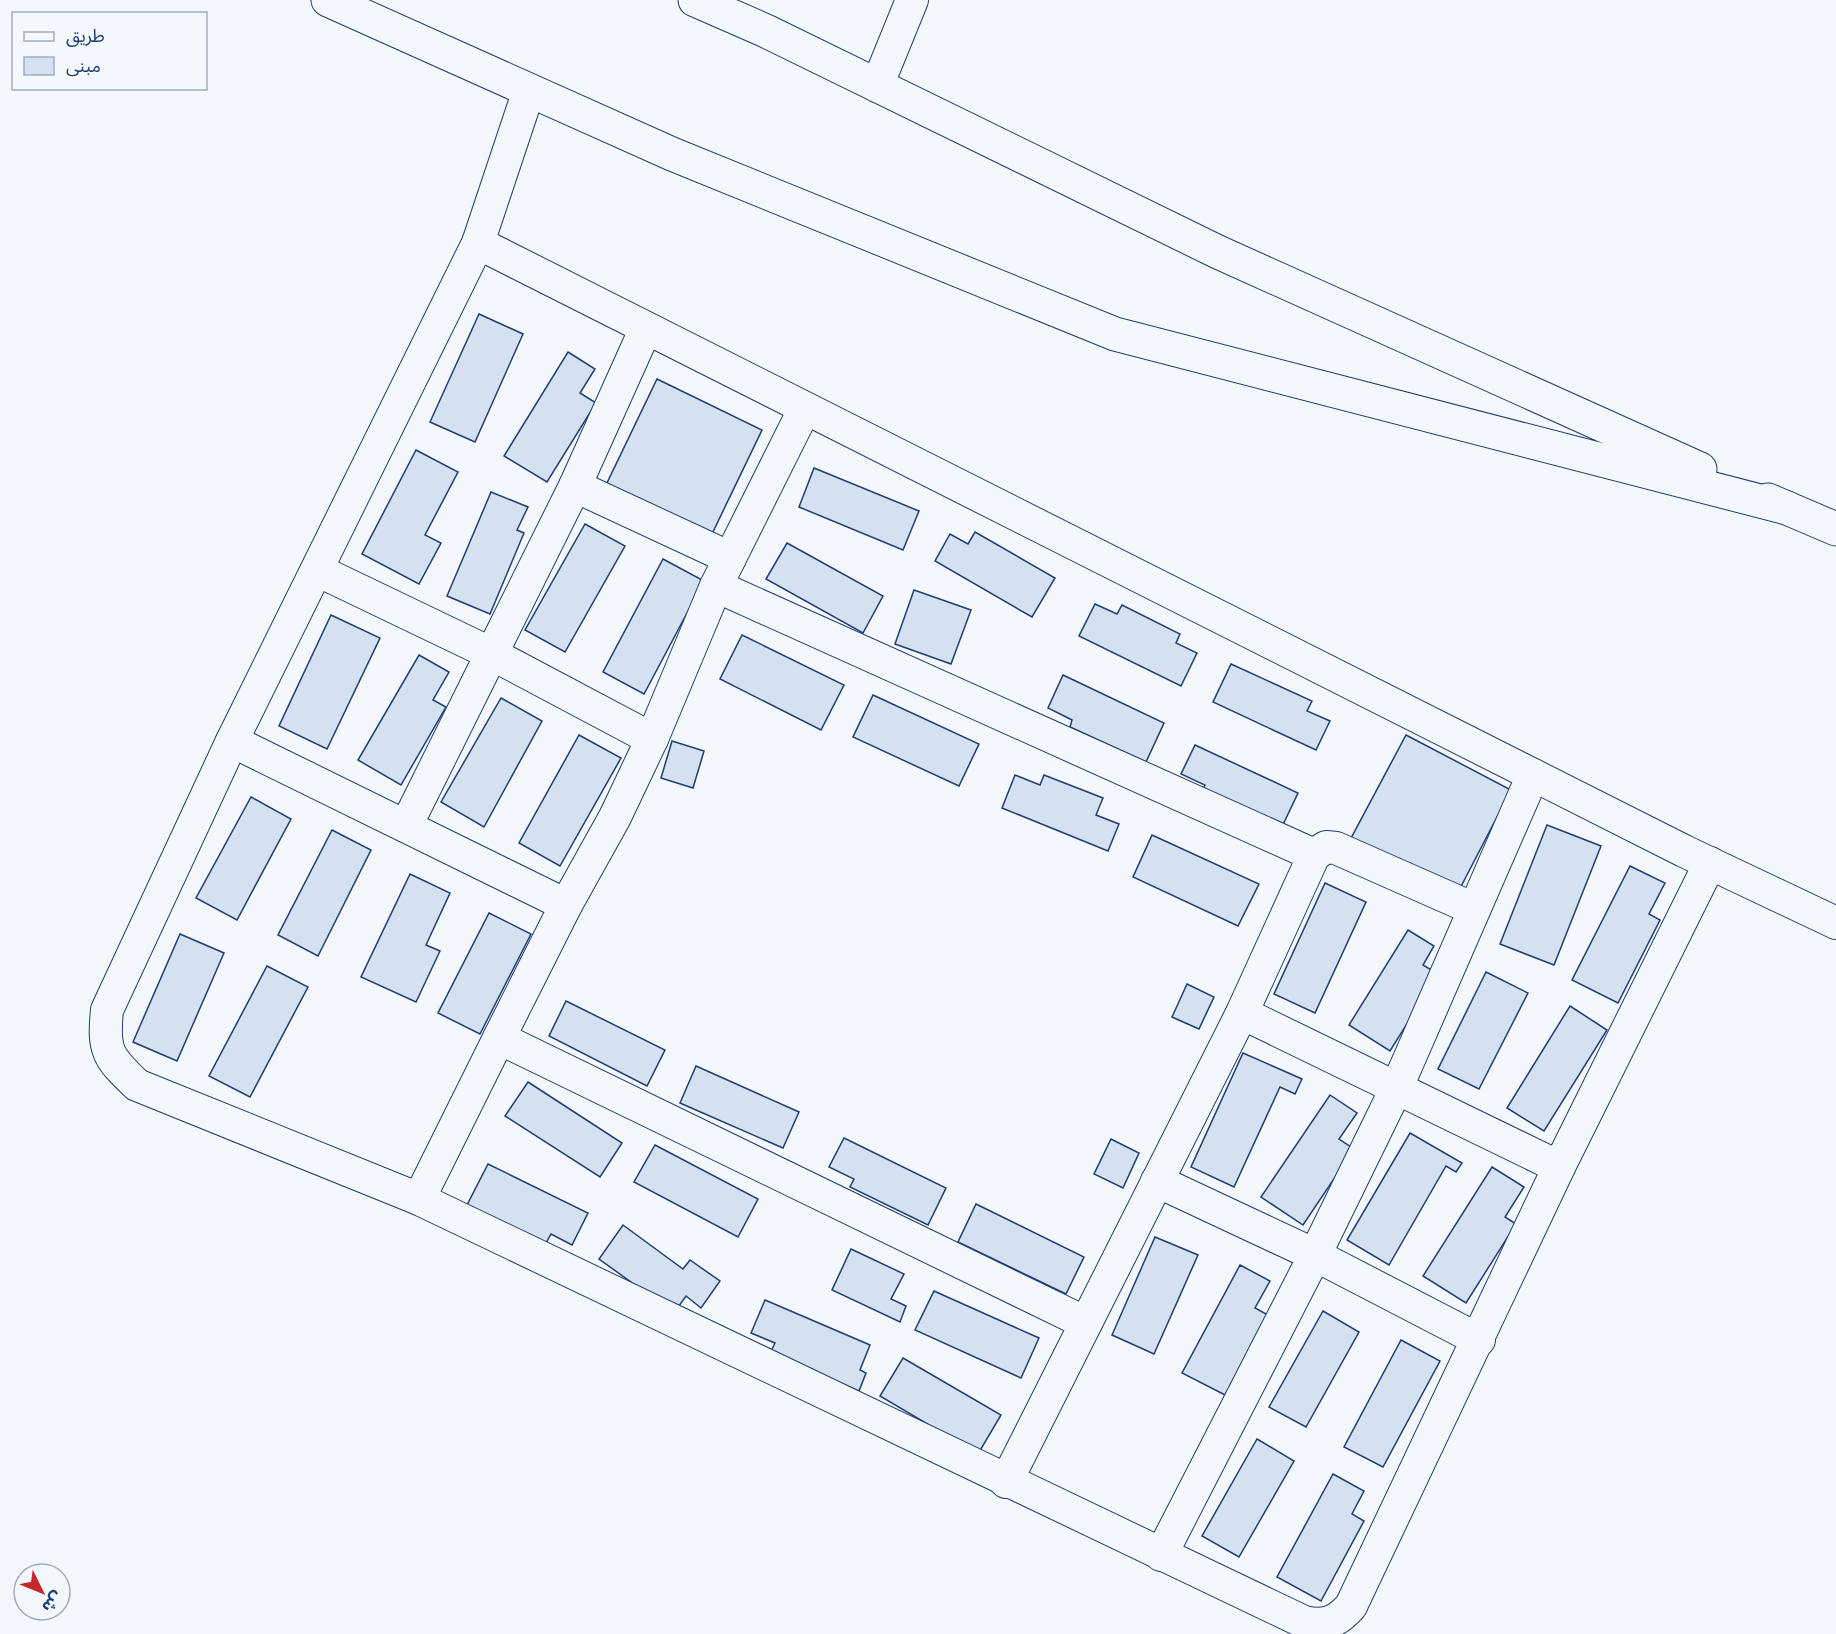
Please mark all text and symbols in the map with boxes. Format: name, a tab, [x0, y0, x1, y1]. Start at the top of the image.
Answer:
legend	[12, 12, 207, 90]
text: طريق	[66, 24, 105, 47]
text: مبنى	[66, 54, 101, 77]
north arrow	[12, 1562, 72, 1622]
text: ش	[38, 1587, 68, 1617]

